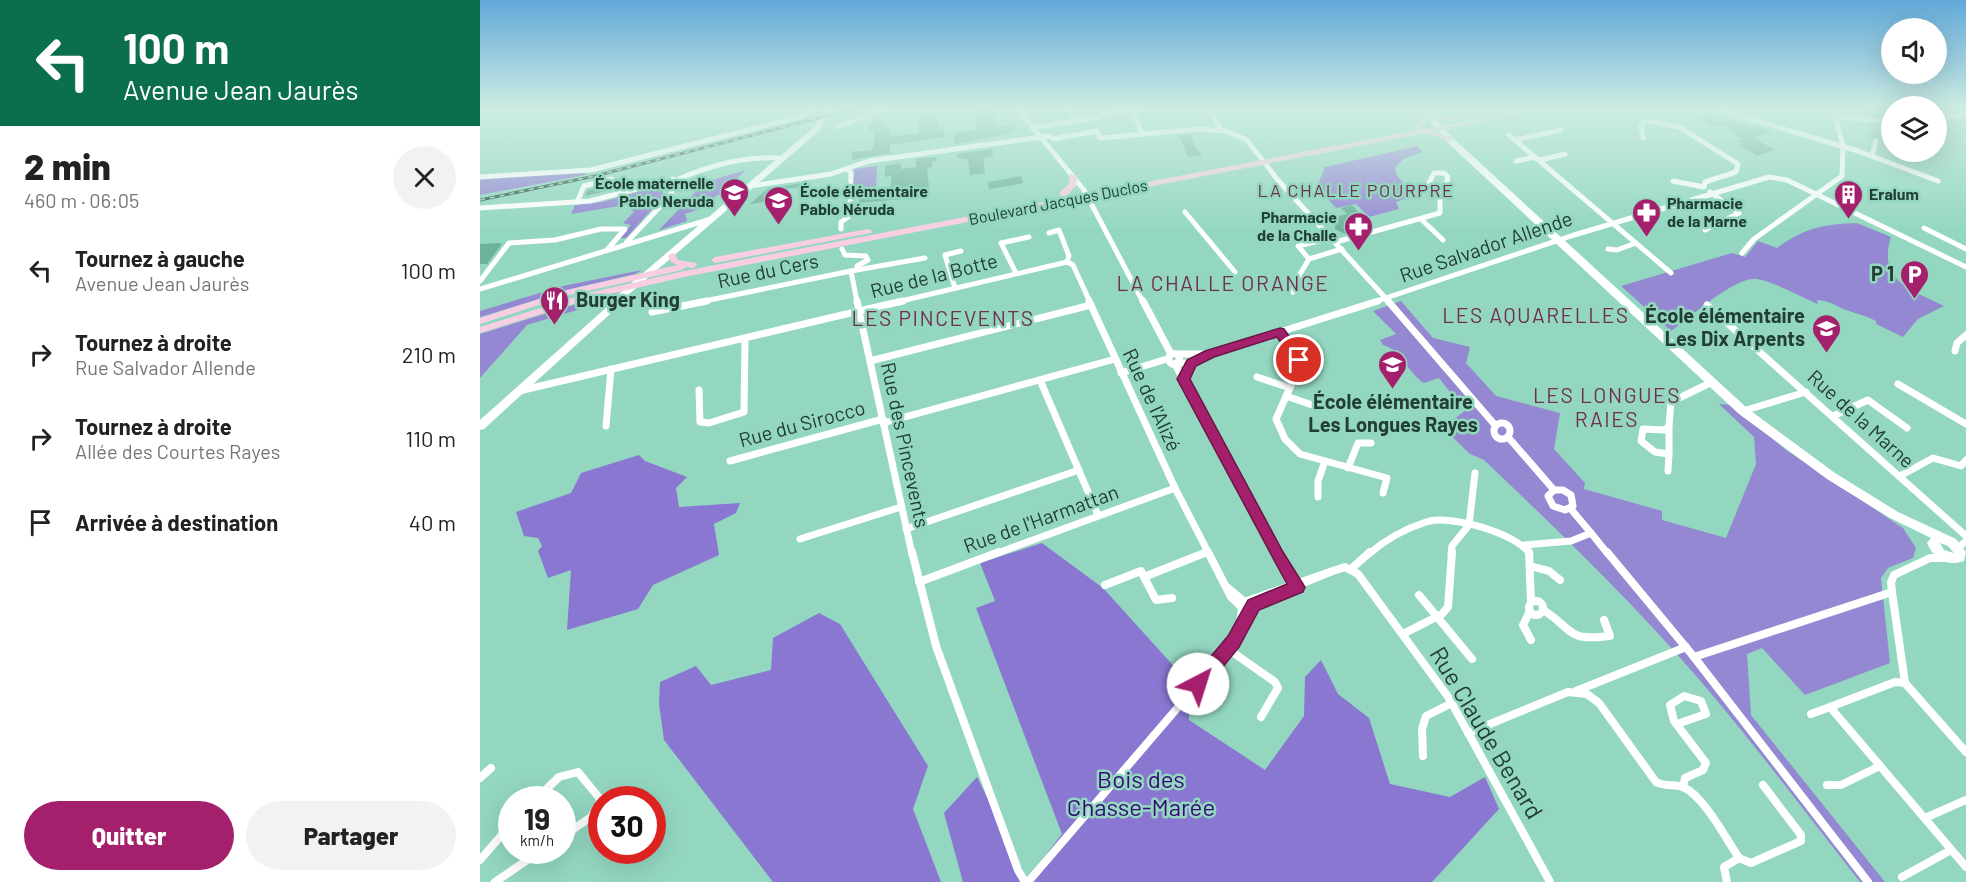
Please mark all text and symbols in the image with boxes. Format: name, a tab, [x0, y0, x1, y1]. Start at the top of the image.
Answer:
map controls	[1881, 18, 1947, 162]
button: sound	[1881, 18, 1947, 84]
text: 100 m	[123, 22, 229, 72]
icon: left	[24, 24, 102, 102]
text: Avenue Jean Jaurès	[123, 73, 358, 105]
button: layers	[1881, 96, 1947, 162]
text: 2 min	[24, 144, 111, 187]
button: close	[393, 146, 456, 209]
place label: École maternelle Pablo Neruda	[595, 173, 714, 210]
street label: Boulevard Jacques Duclos	[967, 175, 1149, 228]
school or university icon: École maternelle Pablo Neruda	[719, 176, 751, 218]
building icon: Eralum	[1832, 178, 1864, 220]
district label: LA CHALLE POURPRE	[1258, 179, 1454, 201]
place label: École élémentaire Pablo Néruda	[800, 181, 928, 218]
school or university icon: École élémentaire Pablo Néruda	[763, 184, 795, 226]
place label: Eralum	[1869, 184, 1919, 203]
text: 460 m · 06:05	[24, 188, 139, 212]
place label: Pharmacie de la Marne	[1667, 193, 1747, 230]
pharmacy icon: Pharmacie de la Marne	[1630, 196, 1662, 238]
street label: Rue Salvador Allende	[1396, 205, 1575, 287]
place label: Pharmacie de la Challe	[1257, 207, 1337, 244]
pharmacy icon: Pharmacie de la Challe	[1342, 210, 1374, 252]
text: Tournez à gauche	[75, 245, 245, 271]
street label: Rue du Cers	[715, 248, 821, 292]
street label: Rue de la Botte	[868, 248, 1000, 302]
icon: left	[24, 254, 57, 287]
text: 100 m	[401, 257, 456, 283]
parking icon: P 1	[1899, 258, 1931, 300]
place label: P 1	[1871, 261, 1894, 285]
district label: LA CHALLE ORANGE	[1116, 270, 1330, 295]
text: Avenue Jean Jaurès	[75, 271, 249, 295]
restaurant icon: Burger King	[539, 284, 571, 326]
place label: Burger King	[576, 287, 680, 311]
district label: LES AQUARELLES	[1442, 302, 1630, 327]
place label: École élémentaire Les Dix Arpents	[1645, 303, 1805, 350]
district label: LES PINCEVENTS	[851, 305, 1035, 330]
school or university icon: École élémentaire Les Dix Arpents	[1810, 312, 1842, 354]
text: Tournez à droite	[75, 329, 232, 355]
pin	[1273, 334, 1324, 385]
icon: right	[24, 338, 57, 371]
text: 210 m	[402, 341, 456, 367]
icon: arrive	[1282, 343, 1315, 376]
street label: Rue de l'Alizé	[1119, 344, 1187, 455]
school or university icon: École élémentaire Les Longues Rayes	[1377, 348, 1409, 390]
text: Rue Salvador Allende	[75, 355, 256, 379]
street label: Rue des Pincevents	[877, 360, 935, 530]
street label: Rue de la Marne	[1803, 364, 1920, 472]
district label: LES LONGUES RAIES	[1533, 382, 1681, 431]
place label: École élémentaire Les Longues Rayes	[1308, 389, 1478, 436]
street label: Rue du Sirocco	[736, 395, 867, 451]
text: Tournez à droite	[75, 413, 232, 439]
icon: right	[24, 422, 57, 455]
text: 110 m	[406, 425, 456, 451]
text: Allée des Courtes Rayes	[75, 439, 280, 463]
street label: Rue de l'Harmattan	[960, 479, 1121, 557]
icon: arrive	[24, 506, 57, 539]
text: Arrivée à destination	[75, 509, 278, 535]
text: 40 m	[409, 509, 456, 535]
street label: Rue Claude Benard	[1424, 641, 1550, 824]
position arrow	[1166, 652, 1230, 716]
park label: Bois des Chasse-Marée	[1067, 764, 1215, 821]
speed limit sign: 30	[588, 786, 666, 864]
text: 19	[524, 800, 550, 836]
button: Quitter	[24, 801, 234, 870]
button: Partager	[246, 801, 456, 870]
text: km/h	[520, 831, 554, 849]

